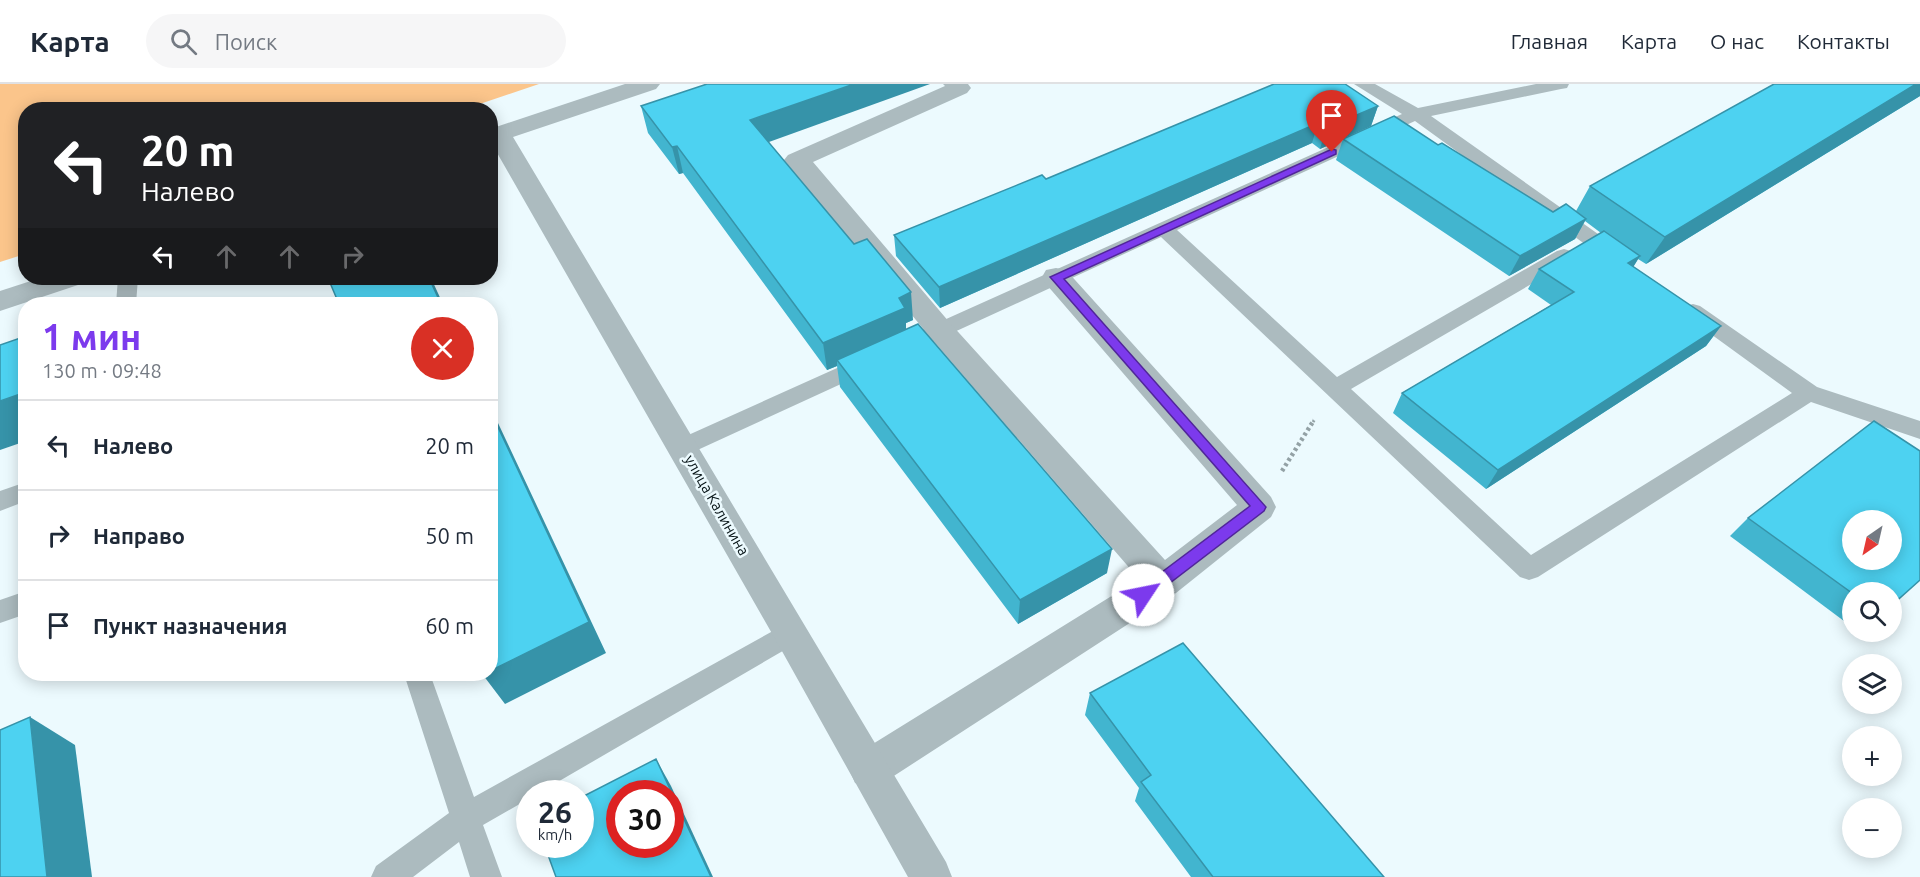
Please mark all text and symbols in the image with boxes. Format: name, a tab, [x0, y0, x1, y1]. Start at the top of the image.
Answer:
search box	[146, 14, 566, 68]
icon: search	[167, 25, 200, 58]
text: Карта	[30, 26, 110, 57]
text: Поиск	[215, 29, 277, 54]
text: Главная	[1511, 29, 1588, 53]
text: Карта	[1621, 29, 1677, 53]
text: О нас	[1710, 29, 1764, 53]
text: Контакты	[1797, 29, 1890, 53]
pin	[1306, 90, 1357, 152]
icon: arrive	[1315, 99, 1348, 132]
icon: left	[42, 126, 120, 204]
text: 20 m	[141, 127, 235, 174]
text: Налево	[141, 176, 235, 206]
icon: left	[147, 240, 180, 273]
icon: ahead	[210, 240, 243, 273]
icon: ahead	[273, 240, 306, 273]
icon: right	[336, 240, 369, 273]
text: 1 мин	[42, 316, 141, 357]
button: close	[411, 317, 474, 380]
text: 130 m · 09:48	[42, 359, 162, 382]
icon: left	[42, 429, 75, 462]
text: Налево	[93, 433, 173, 458]
text: 20 m	[425, 433, 474, 458]
street label: улица Калинина	[681, 452, 753, 558]
north arrow	[1842, 510, 1902, 570]
map controls	[1842, 510, 1902, 858]
icon: right	[42, 519, 75, 552]
text: Направо	[93, 523, 185, 548]
text: 50 m	[425, 523, 474, 548]
position arrow	[1111, 563, 1175, 627]
button: search	[1842, 582, 1902, 642]
icon: arrive	[42, 609, 75, 642]
text: Пункт назначения	[93, 613, 287, 638]
text: 60 m	[425, 613, 474, 638]
button: layers	[1842, 654, 1902, 714]
button: +	[1842, 726, 1902, 786]
speed limit sign: 30	[606, 780, 684, 858]
text: 26	[538, 795, 572, 829]
button: −	[1842, 798, 1902, 858]
text: km/h	[538, 826, 572, 843]

